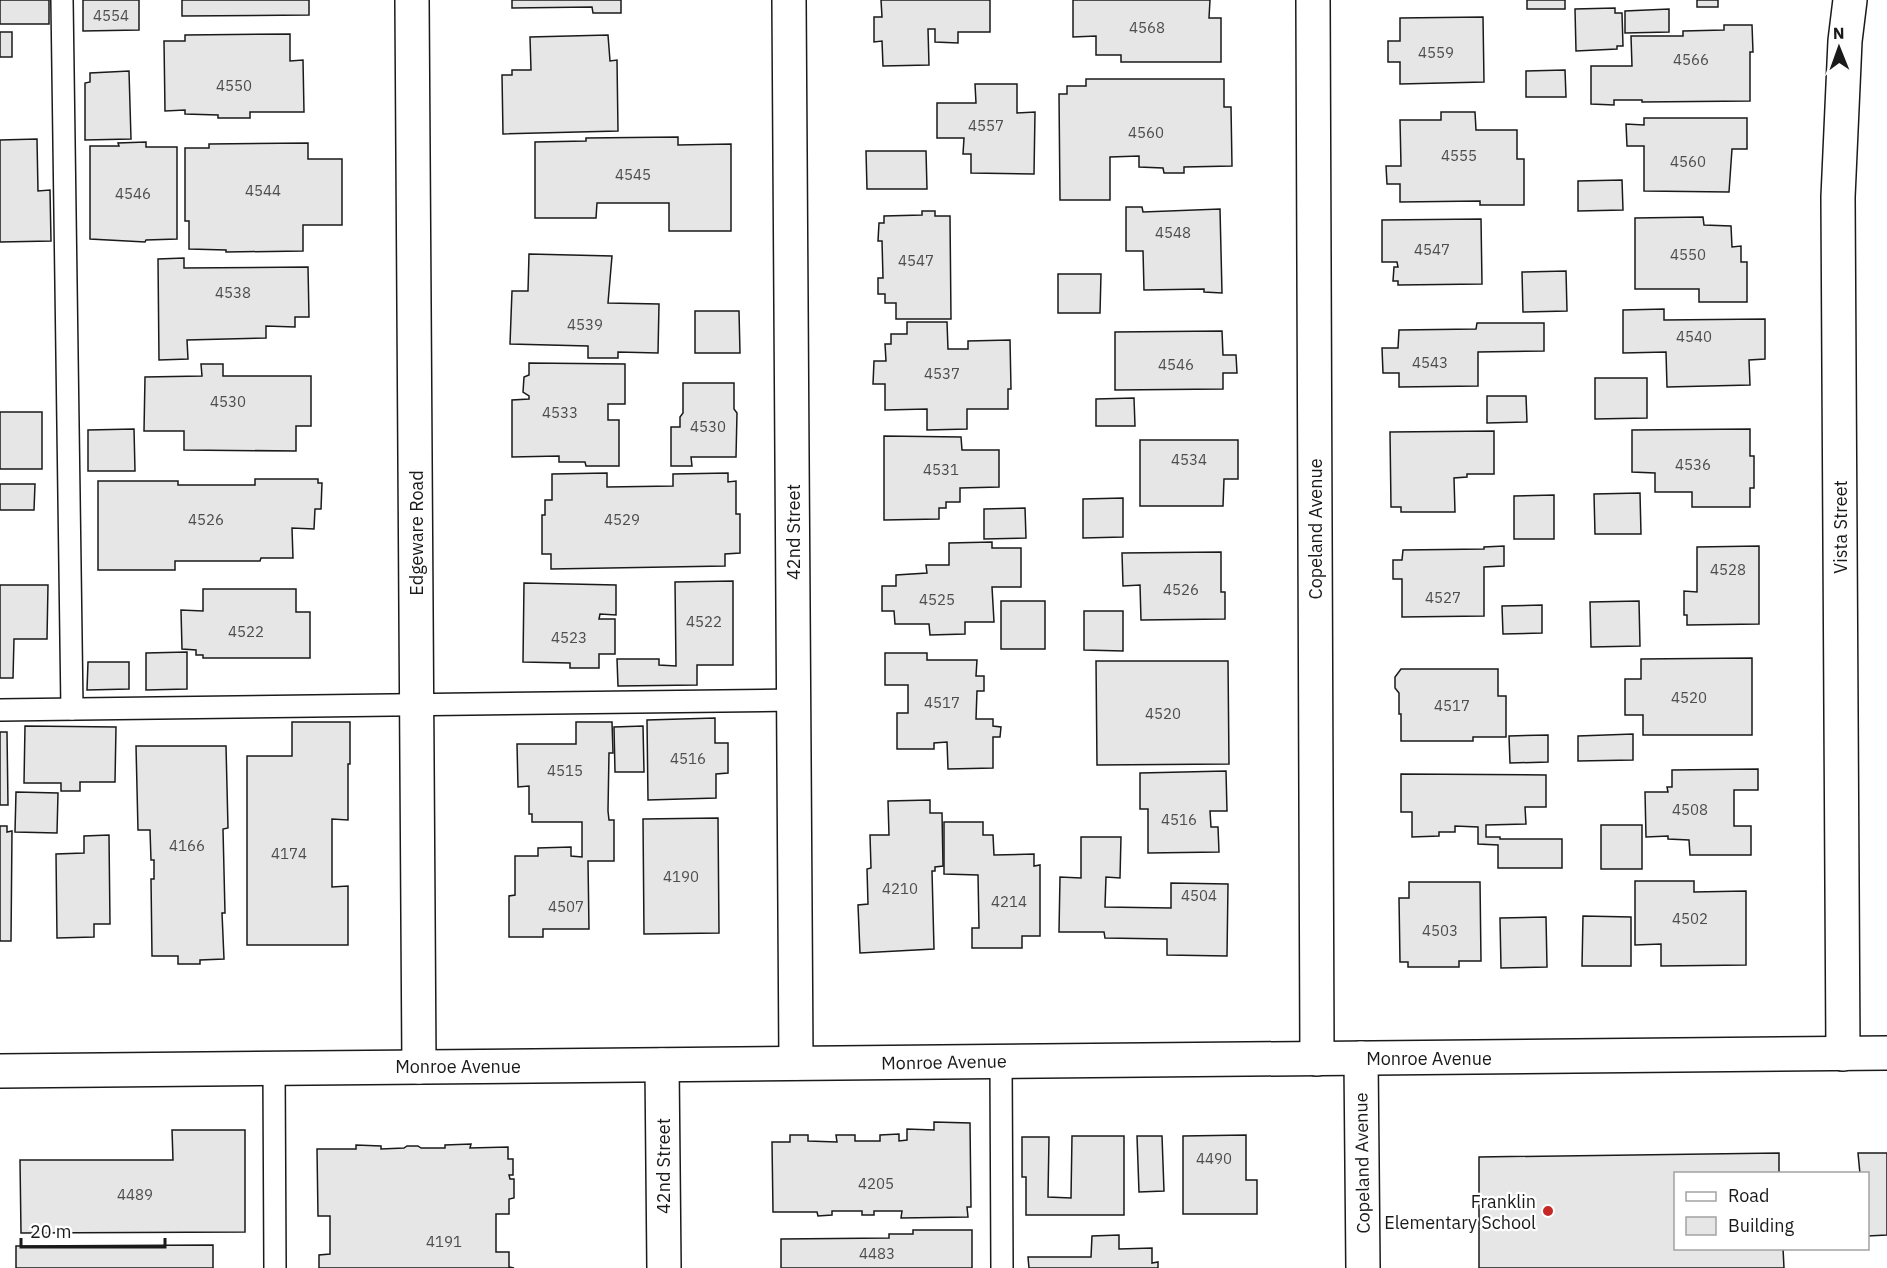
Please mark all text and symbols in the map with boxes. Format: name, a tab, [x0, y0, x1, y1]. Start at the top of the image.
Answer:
house number: 4554	[93, 6, 129, 25]
house number: 4568	[1129, 18, 1165, 37]
north arrow	[1809, 18, 1869, 78]
text: N	[1833, 23, 1845, 43]
house number: 4559	[1418, 43, 1454, 62]
house number: 4566	[1673, 50, 1709, 69]
house number: 4550	[216, 76, 252, 95]
house number: 4557	[968, 116, 1004, 135]
house number: 4560	[1128, 123, 1164, 142]
house number: 4555	[1441, 146, 1477, 165]
house number: 4560	[1670, 152, 1706, 171]
house number: 4545	[615, 165, 651, 184]
house number: 4544	[245, 181, 281, 200]
house number: 4546	[115, 184, 151, 203]
house number: 4548	[1155, 223, 1191, 242]
house number: 4547	[1414, 240, 1450, 259]
house number: 4550	[1670, 245, 1706, 264]
house number: 4547	[898, 251, 934, 270]
house number: 4538	[215, 283, 251, 302]
house number: 4539	[567, 315, 603, 334]
house number: 4540	[1676, 327, 1712, 346]
house number: 4543	[1412, 353, 1448, 372]
house number: 4546	[1158, 355, 1194, 374]
house number: 4537	[924, 364, 960, 383]
house number: 4530	[210, 392, 246, 411]
house number: 4533	[542, 403, 578, 422]
house number: 4530	[690, 417, 726, 436]
house number: 4534	[1171, 450, 1207, 469]
house number: 4536	[1675, 455, 1711, 474]
street label: Copeland Avenue	[1304, 458, 1327, 600]
house number: 4531	[923, 460, 959, 479]
street label: Edgeware Road	[405, 470, 428, 596]
street label: Vista Street	[1829, 480, 1852, 574]
street label: 42nd Street	[782, 484, 805, 580]
house number: 4526	[188, 510, 224, 529]
house number: 4529	[604, 510, 640, 529]
house number: 4528	[1710, 560, 1746, 579]
house number: 4526	[1163, 580, 1199, 599]
house number: 4527	[1425, 588, 1461, 607]
house number: 4525	[919, 590, 955, 609]
house number: 4522	[686, 612, 722, 631]
house number: 4522	[228, 622, 264, 641]
house number: 4523	[551, 628, 587, 647]
house number: 4520	[1671, 688, 1707, 707]
house number: 4517	[924, 693, 960, 712]
house number: 4517	[1434, 696, 1470, 715]
house number: 4520	[1145, 704, 1181, 723]
house number: 4516	[670, 749, 706, 768]
house number: 4515	[547, 761, 583, 780]
house number: 4508	[1672, 800, 1708, 819]
house number: 4516	[1161, 810, 1197, 829]
house number: 4166	[169, 836, 205, 855]
house number: 4174	[271, 844, 307, 863]
house number: 4190	[663, 867, 699, 886]
house number: 4210	[882, 879, 918, 898]
house number: 4504	[1181, 886, 1217, 905]
house number: 4214	[991, 892, 1027, 911]
house number: 4507	[548, 897, 584, 916]
house number: 4502	[1672, 909, 1708, 928]
house number: 4503	[1422, 921, 1458, 940]
street label: Monroe Avenue	[1366, 1047, 1492, 1070]
street label: Monroe Avenue	[881, 1049, 1007, 1075]
street label: Monroe Avenue	[395, 1055, 521, 1078]
street label: Copeland Avenue	[1349, 1092, 1375, 1234]
street label: 42nd Street	[652, 1118, 675, 1214]
house number: 4490	[1196, 1149, 1232, 1168]
legend	[1674, 1172, 1869, 1250]
house number: 4205	[858, 1174, 894, 1193]
text: Road	[1728, 1184, 1769, 1207]
house number: 4489	[117, 1185, 153, 1204]
place label: Franklin Elementary School	[1384, 1190, 1536, 1234]
marker: Franklin Elementary School	[1541, 1204, 1555, 1218]
scale bar	[21, 1211, 165, 1249]
text: Building	[1728, 1214, 1795, 1237]
text: 20 m	[30, 1220, 72, 1243]
house number: 4191	[426, 1232, 462, 1251]
house number: 4483	[859, 1244, 895, 1263]

